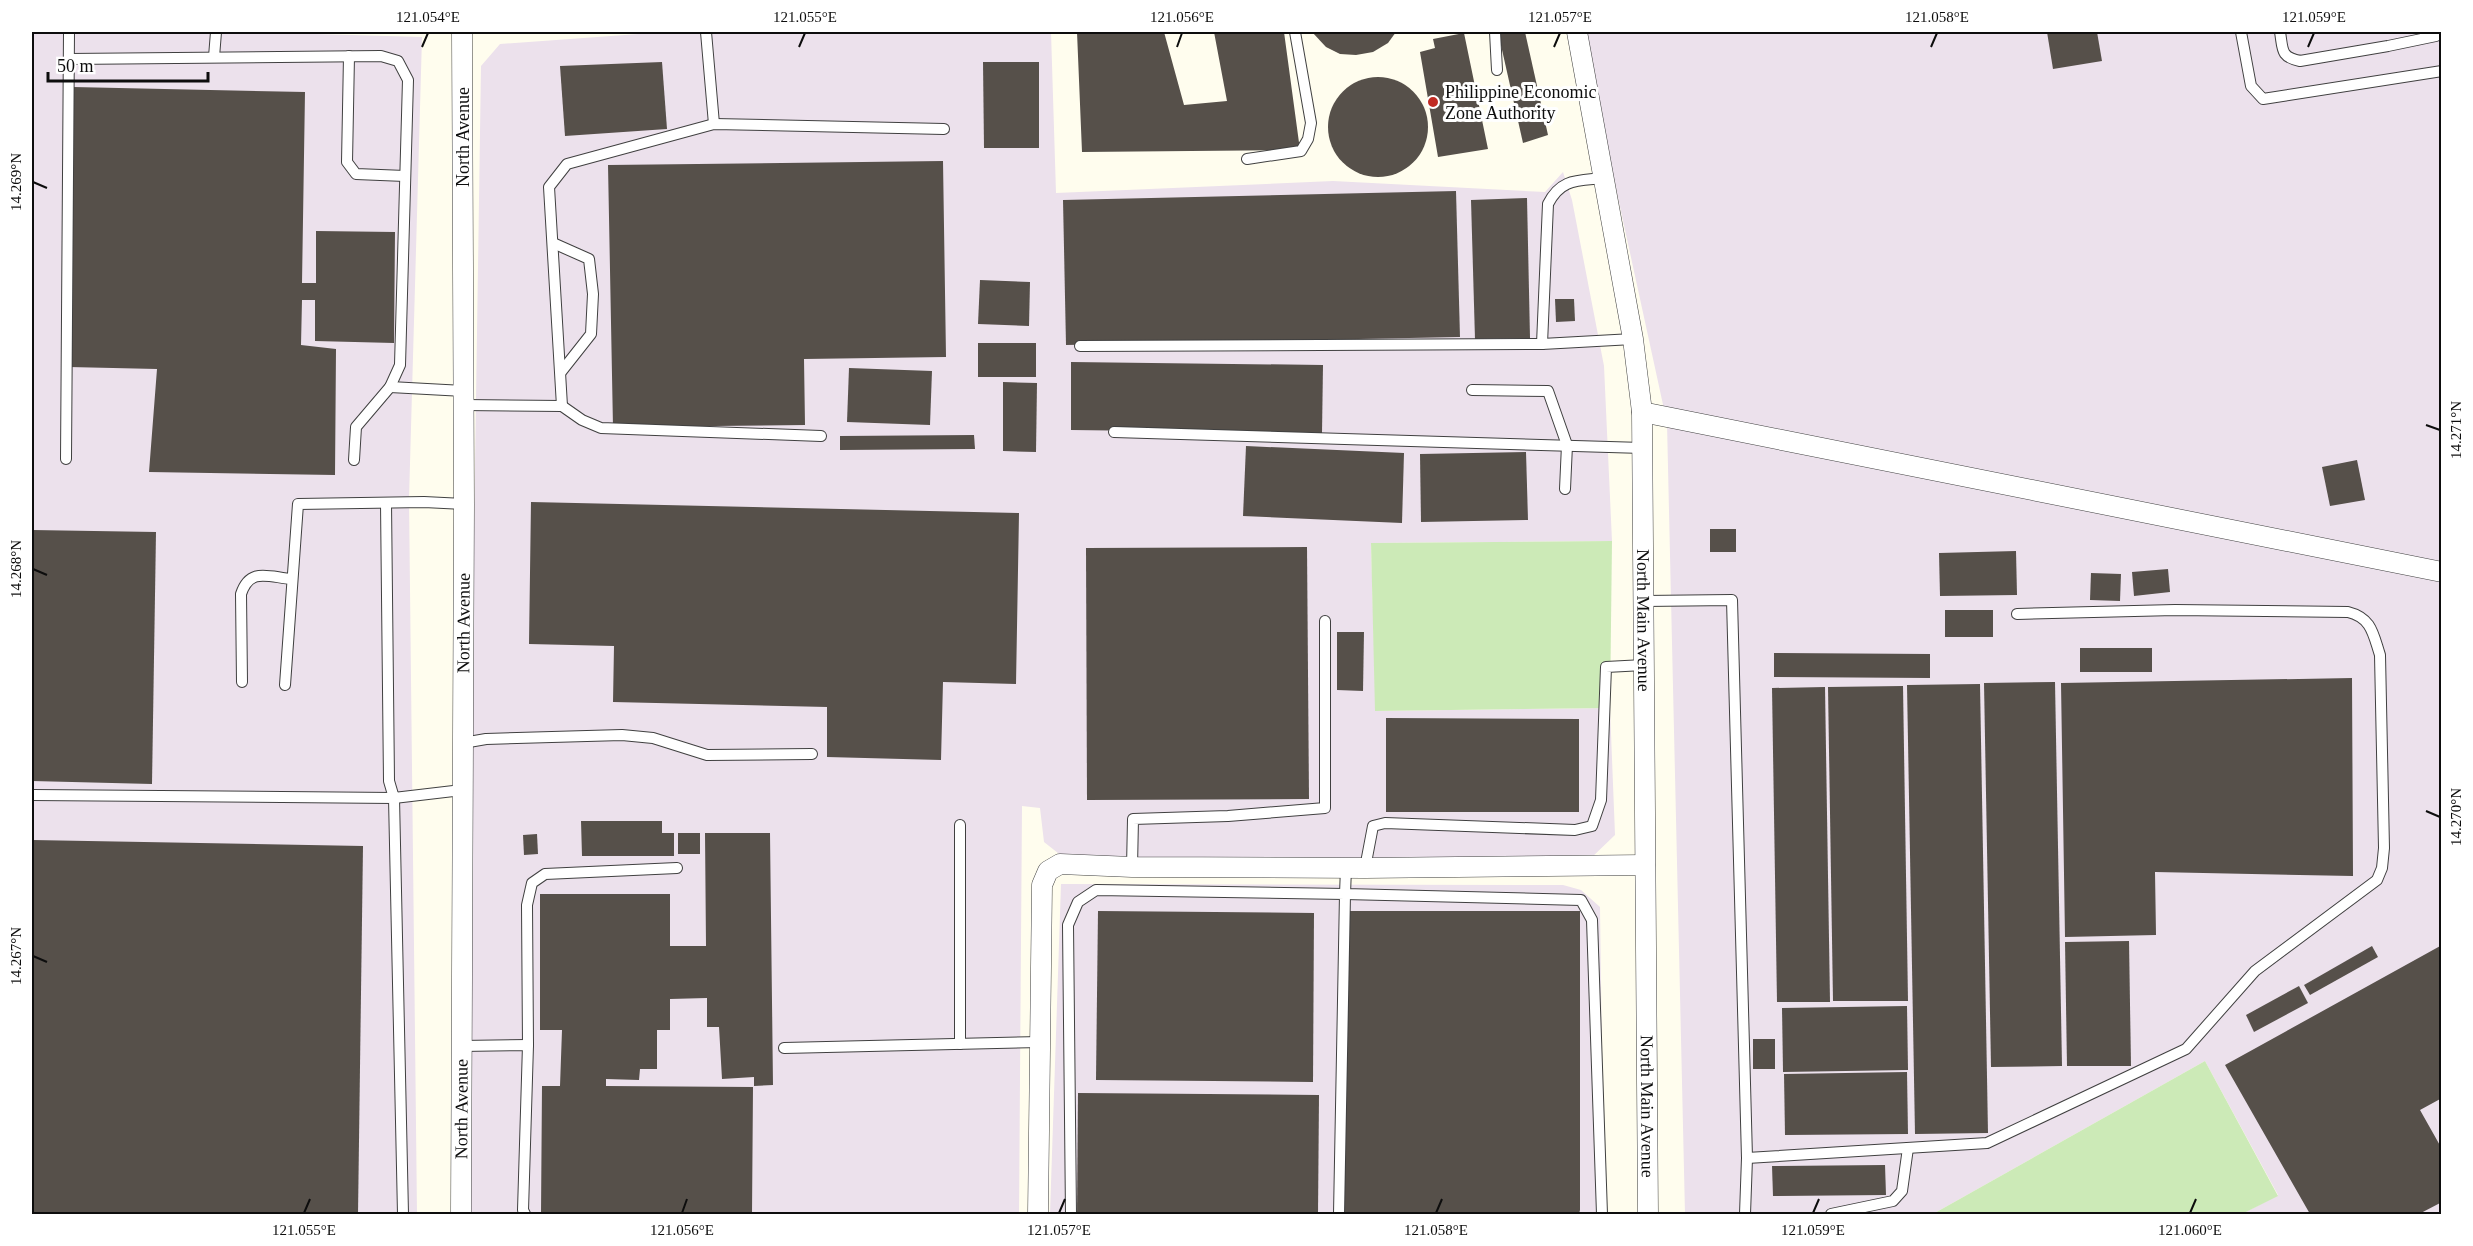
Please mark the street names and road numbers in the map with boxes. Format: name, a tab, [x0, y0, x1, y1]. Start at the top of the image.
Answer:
street label: North Avenue	[453, 87, 473, 187]
street label: North Main Avenue	[1633, 549, 1654, 692]
street label: North Avenue	[453, 573, 474, 673]
street label: North Main Avenue	[1637, 1035, 1658, 1178]
street label: North Avenue	[451, 1059, 472, 1159]

